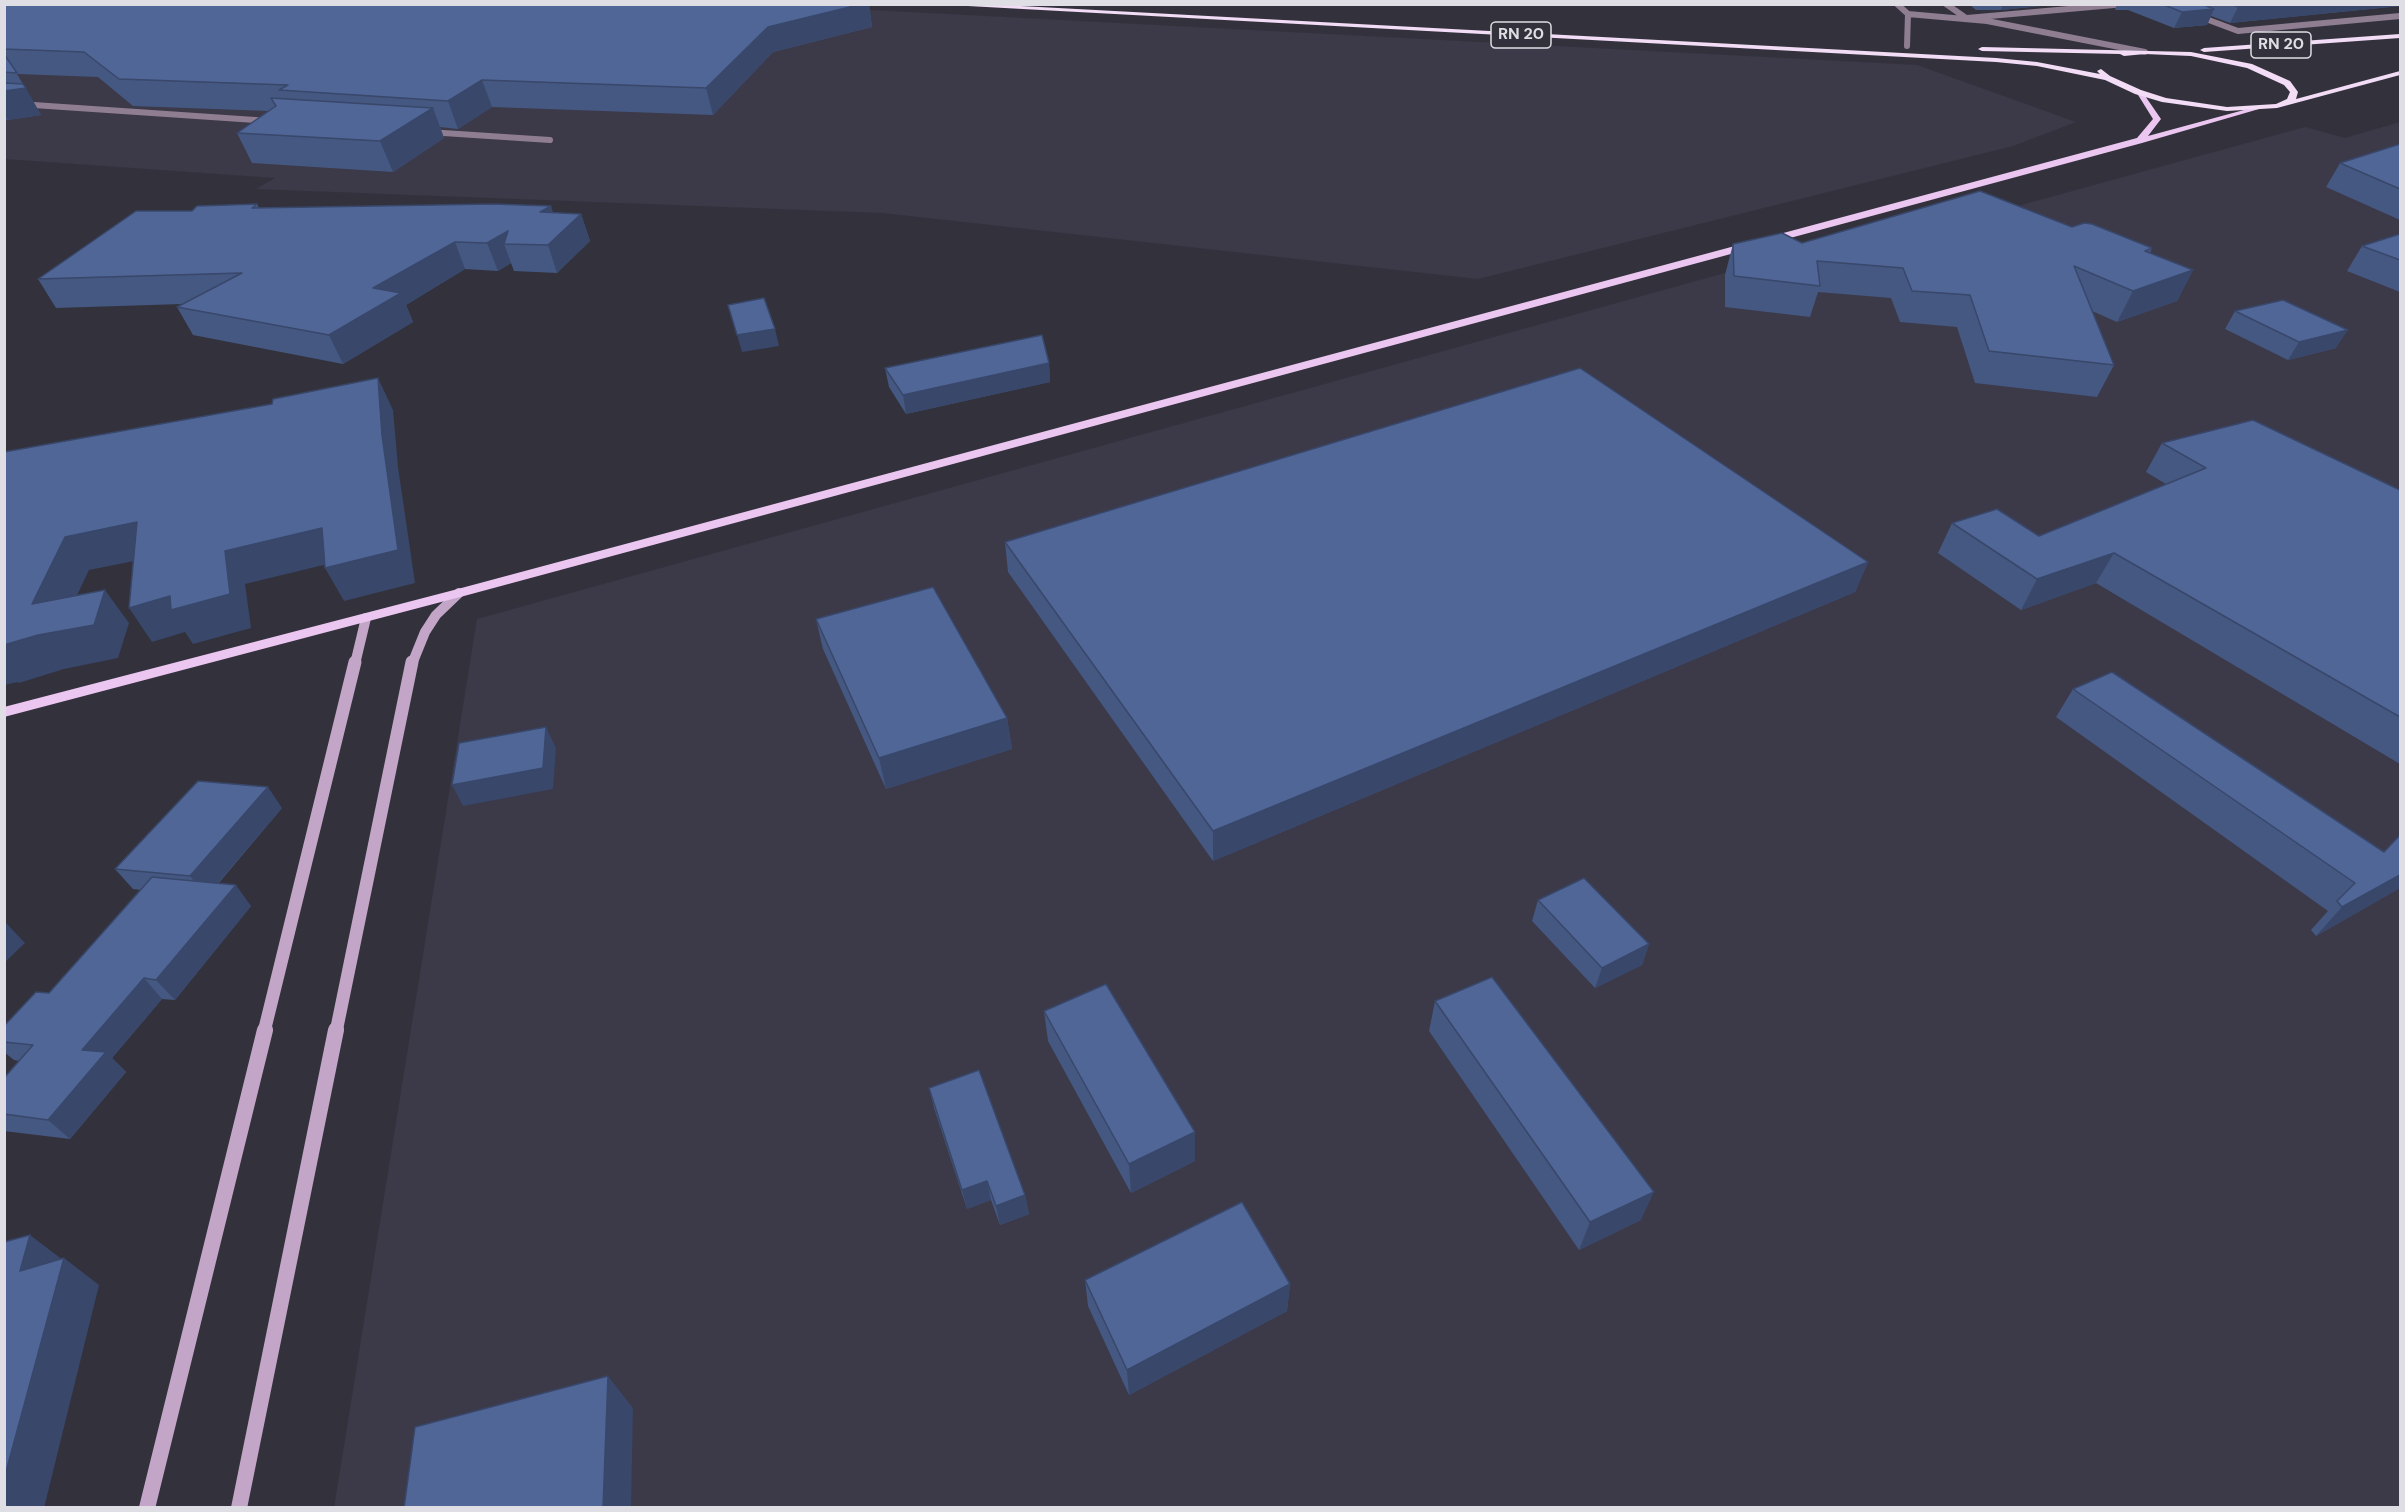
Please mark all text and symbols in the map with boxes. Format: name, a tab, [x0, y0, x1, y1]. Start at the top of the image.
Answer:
road number: RN 20	[1491, 22, 1551, 48]
road number: RN 20	[2251, 32, 2311, 58]

